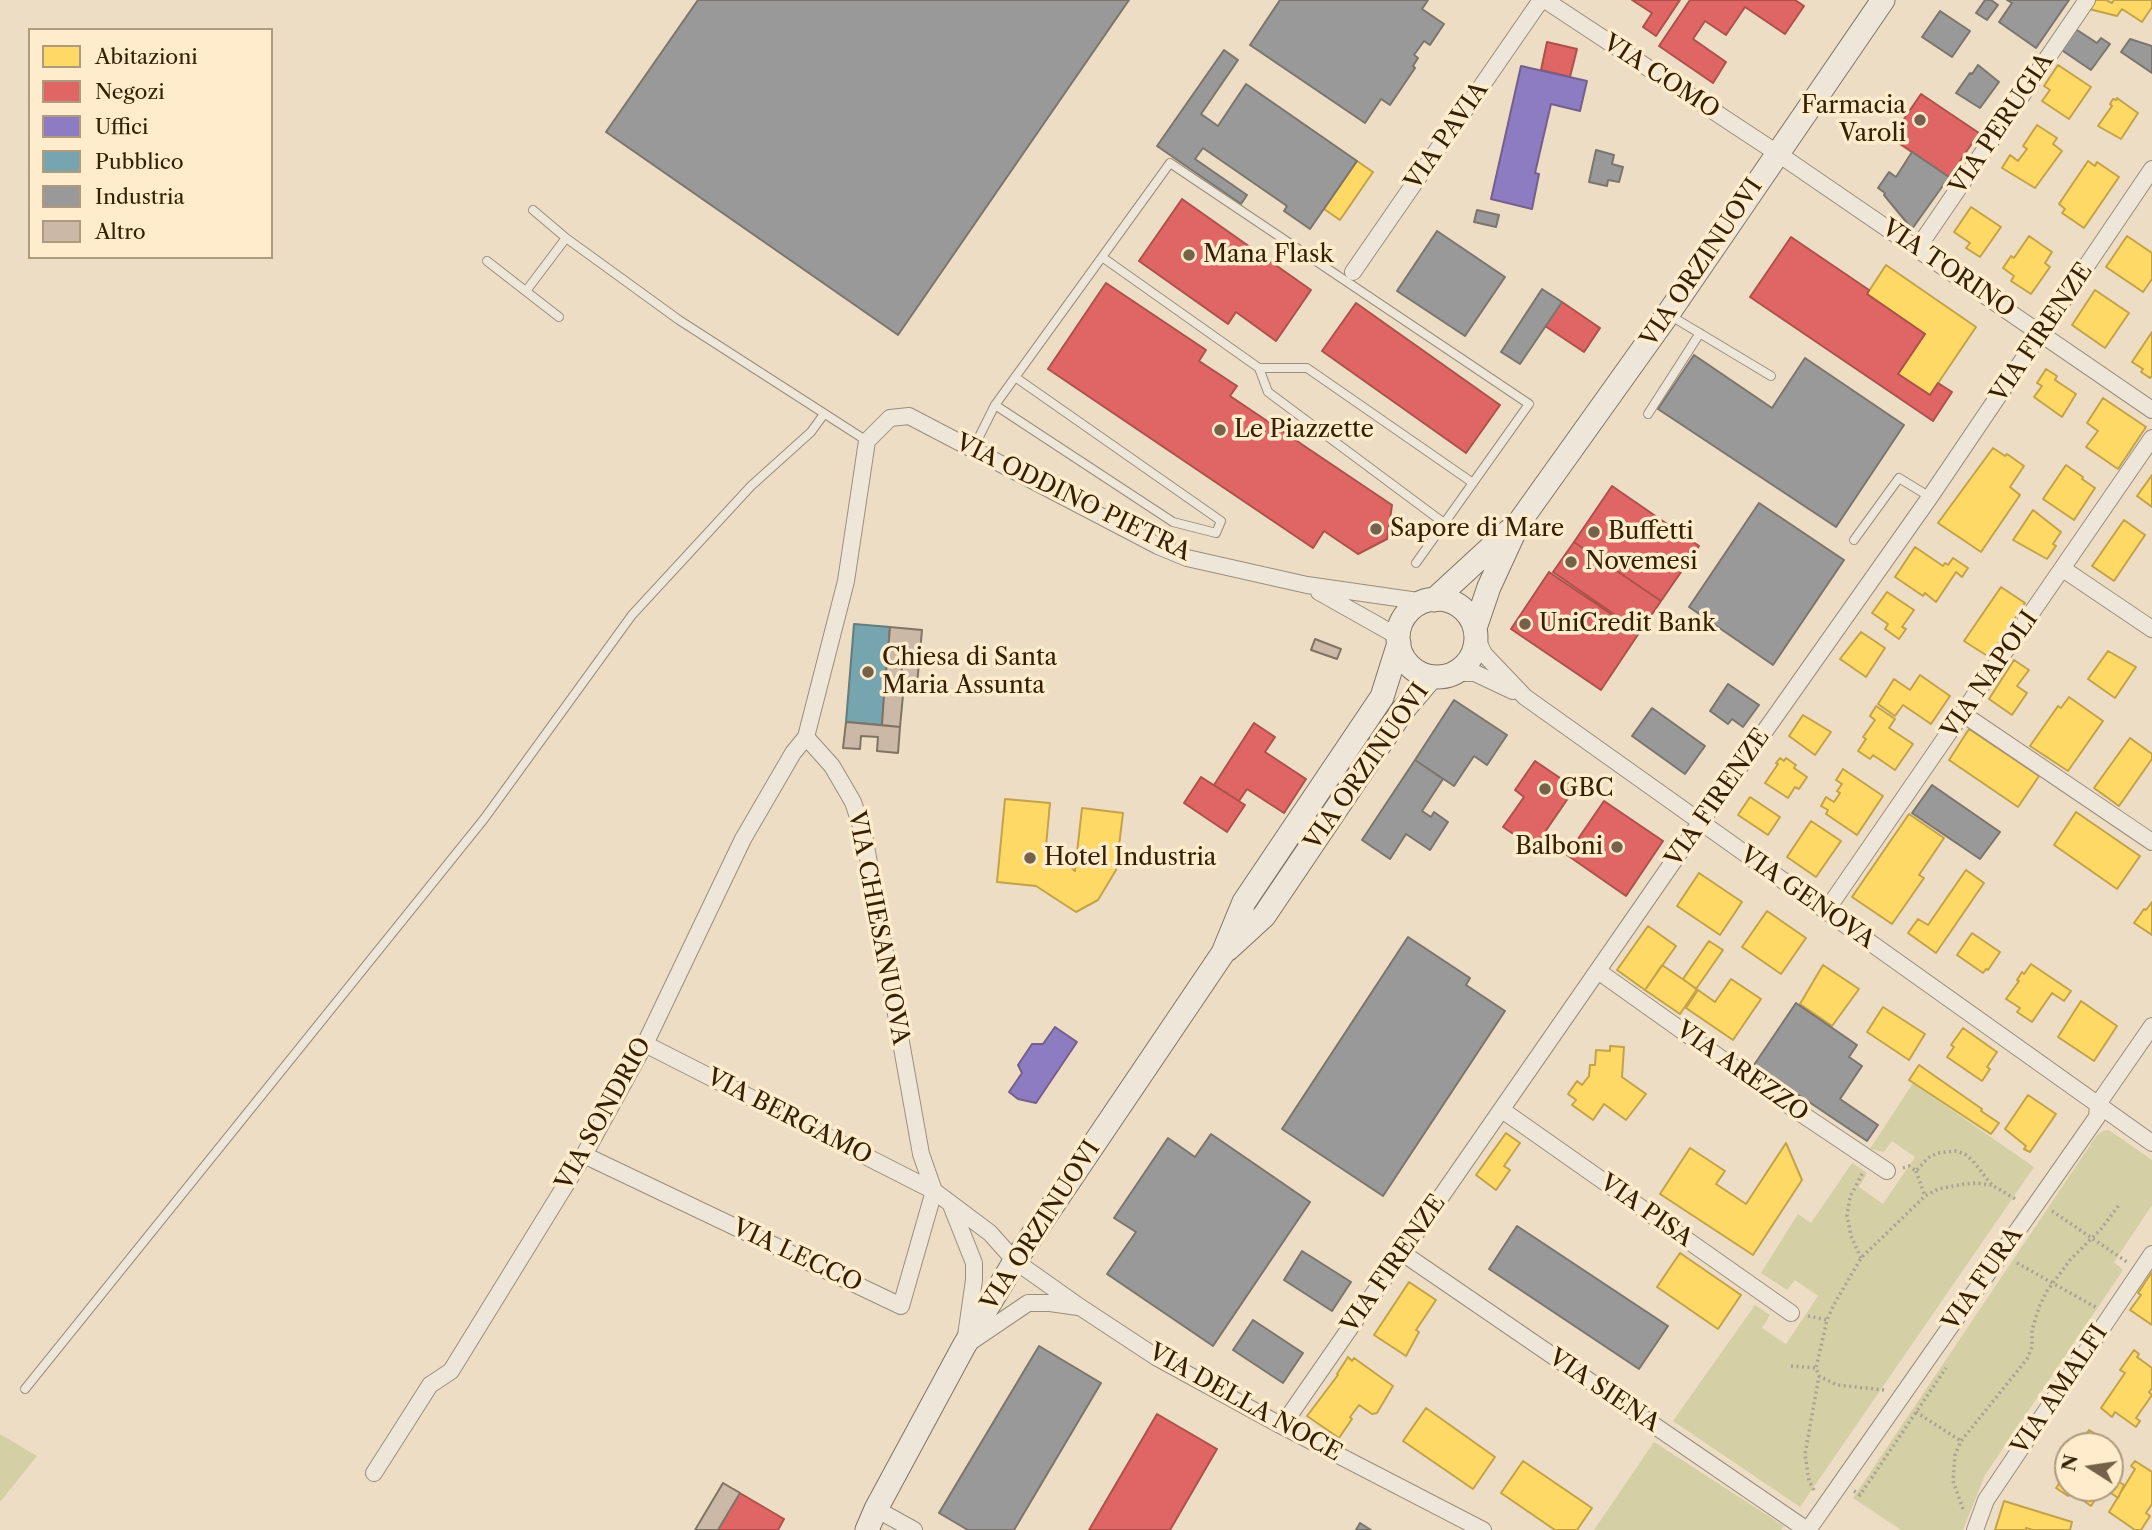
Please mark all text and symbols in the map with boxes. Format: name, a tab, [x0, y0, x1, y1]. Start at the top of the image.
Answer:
legend	[28, 28, 273, 259]
street label: VIA COMO	[1598, 29, 1724, 125]
text: Abitazioni	[95, 44, 198, 69]
street label: VIA PERUGIA	[1944, 48, 2060, 200]
street label: VIA PAVIA	[1399, 77, 1495, 195]
text: Negozi	[95, 79, 165, 104]
place label: Farmacia Varoli	[1801, 92, 1906, 148]
marker: Farmacia Varoli	[1912, 112, 1928, 128]
text: Uffici	[95, 114, 149, 139]
text: Pubblico	[95, 149, 184, 174]
street label: VIA ORZINUOVI	[1635, 173, 1769, 353]
text: Industria	[95, 184, 185, 209]
street label: VIA TORINO	[1876, 214, 2020, 324]
text: Altro	[95, 219, 146, 244]
place label: Mana Flask	[1203, 241, 1333, 269]
marker: Mana Flask	[1181, 247, 1197, 263]
street label: VIA FIRENZE	[1985, 258, 2099, 408]
place label: Le Piazzette	[1234, 416, 1374, 444]
marker: Le Piazzette	[1212, 422, 1228, 438]
street label: VIA ODDINO PIETRA	[951, 428, 1195, 568]
place label: Sapore di Mare	[1390, 515, 1564, 543]
place label: Buffetti	[1608, 518, 1693, 546]
marker: Sapore di Mare	[1368, 521, 1384, 537]
marker: Buffetti	[1586, 524, 1602, 540]
place label: Novemesi	[1585, 548, 1698, 576]
marker: Novemesi	[1563, 554, 1579, 570]
street label: VIA NAPOLI	[1936, 606, 2044, 744]
place label: UniCredit Bank	[1539, 610, 1716, 638]
marker: UniCredit Bank	[1517, 616, 1533, 632]
place label: Chiesa di Santa Maria Assunta	[882, 644, 1057, 700]
marker: Chiesa di Santa Maria Assunta	[860, 664, 876, 680]
street label: VIA ORZINUOVI	[1299, 678, 1435, 856]
street label: VIA FIRENZE	[1660, 723, 1776, 873]
place label: GBC	[1559, 775, 1614, 803]
marker: GBC	[1537, 781, 1553, 797]
street label: VIA CHIESANUOVA	[841, 809, 915, 1047]
place label: Balboni	[1515, 833, 1603, 861]
marker: Balboni	[1609, 839, 1625, 855]
street label: VIA GENOVA	[1734, 841, 1880, 955]
place label: Hotel Industria	[1044, 844, 1216, 872]
marker: Hotel Industria	[1022, 850, 1038, 866]
street label: VIA AREZZO	[1670, 1016, 1814, 1128]
street label: VIA SONDRIO	[550, 1033, 658, 1195]
street label: VIA BERGAMO	[701, 1063, 877, 1171]
street label: VIA ORZINUOVI	[975, 1136, 1107, 1316]
street label: VIA PISA	[1594, 1169, 1698, 1253]
street label: VIA FIRENZE	[1336, 1189, 1452, 1339]
street label: VIA LECCO	[728, 1213, 866, 1299]
street label: VIA FURA	[1937, 1222, 2029, 1336]
street label: VIA AMALFI	[2006, 1320, 2114, 1460]
street label: VIA DELLA NOCE	[1143, 1338, 1347, 1468]
street label: VIA SIENA	[1543, 1343, 1665, 1439]
north arrow	[2054, 1432, 2124, 1502]
text: N	[2057, 1452, 2083, 1473]

